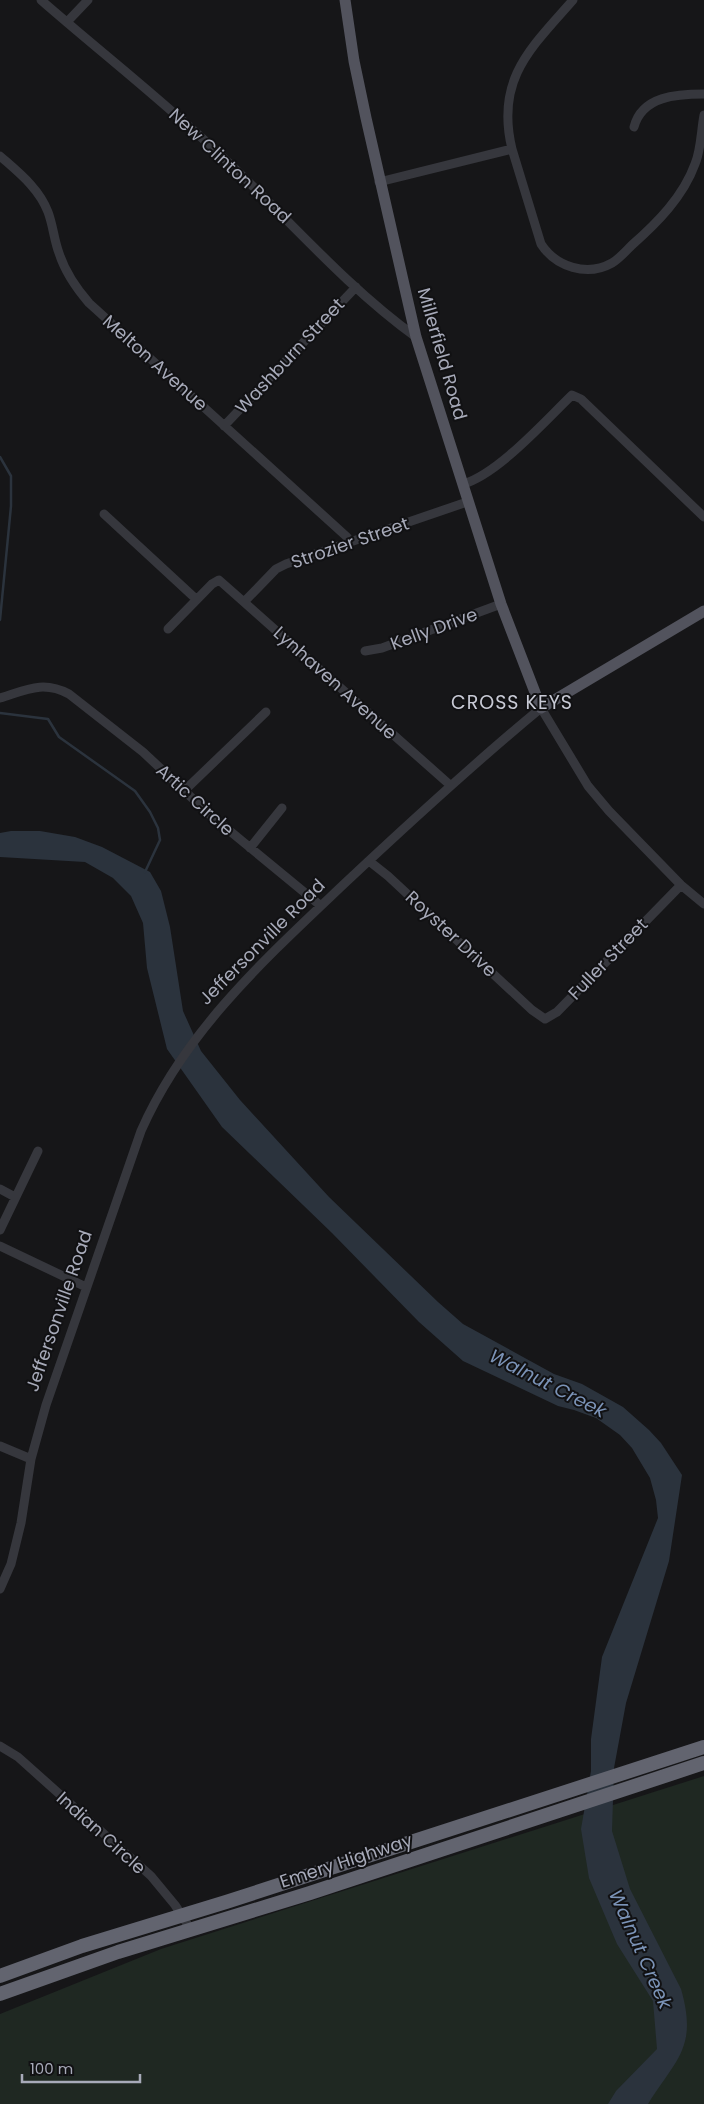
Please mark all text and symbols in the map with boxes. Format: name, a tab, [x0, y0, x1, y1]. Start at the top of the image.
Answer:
street label: New Clinton Road	[164, 102, 297, 229]
street label: Millerfield Road	[412, 285, 473, 423]
street label: Washburn Street	[229, 292, 350, 419]
street label: Melton Avenue	[98, 309, 213, 416]
street label: Strozier Street	[287, 511, 412, 574]
street label: Kelly Drive	[387, 601, 481, 656]
street label: Lynhaven Avenue	[268, 620, 403, 745]
district label: CROSS KEYS	[451, 689, 573, 716]
street label: Artic Circle	[151, 758, 240, 841]
street label: Jeffersonville Road	[193, 873, 330, 1010]
street label: Royster Drive	[400, 885, 502, 982]
street label: Fuller Street	[562, 912, 653, 1005]
street label: Jeffersonville Road	[19, 1227, 98, 1395]
water label: Walnut Creek	[485, 1342, 612, 1425]
street label: Indian Circle	[51, 1786, 152, 1880]
street label: Emery Highway	[276, 1827, 415, 1894]
water label: Walnut Creek	[602, 1885, 679, 2014]
scale bar	[22, 2052, 140, 2084]
text: 100 m	[30, 2058, 73, 2079]

